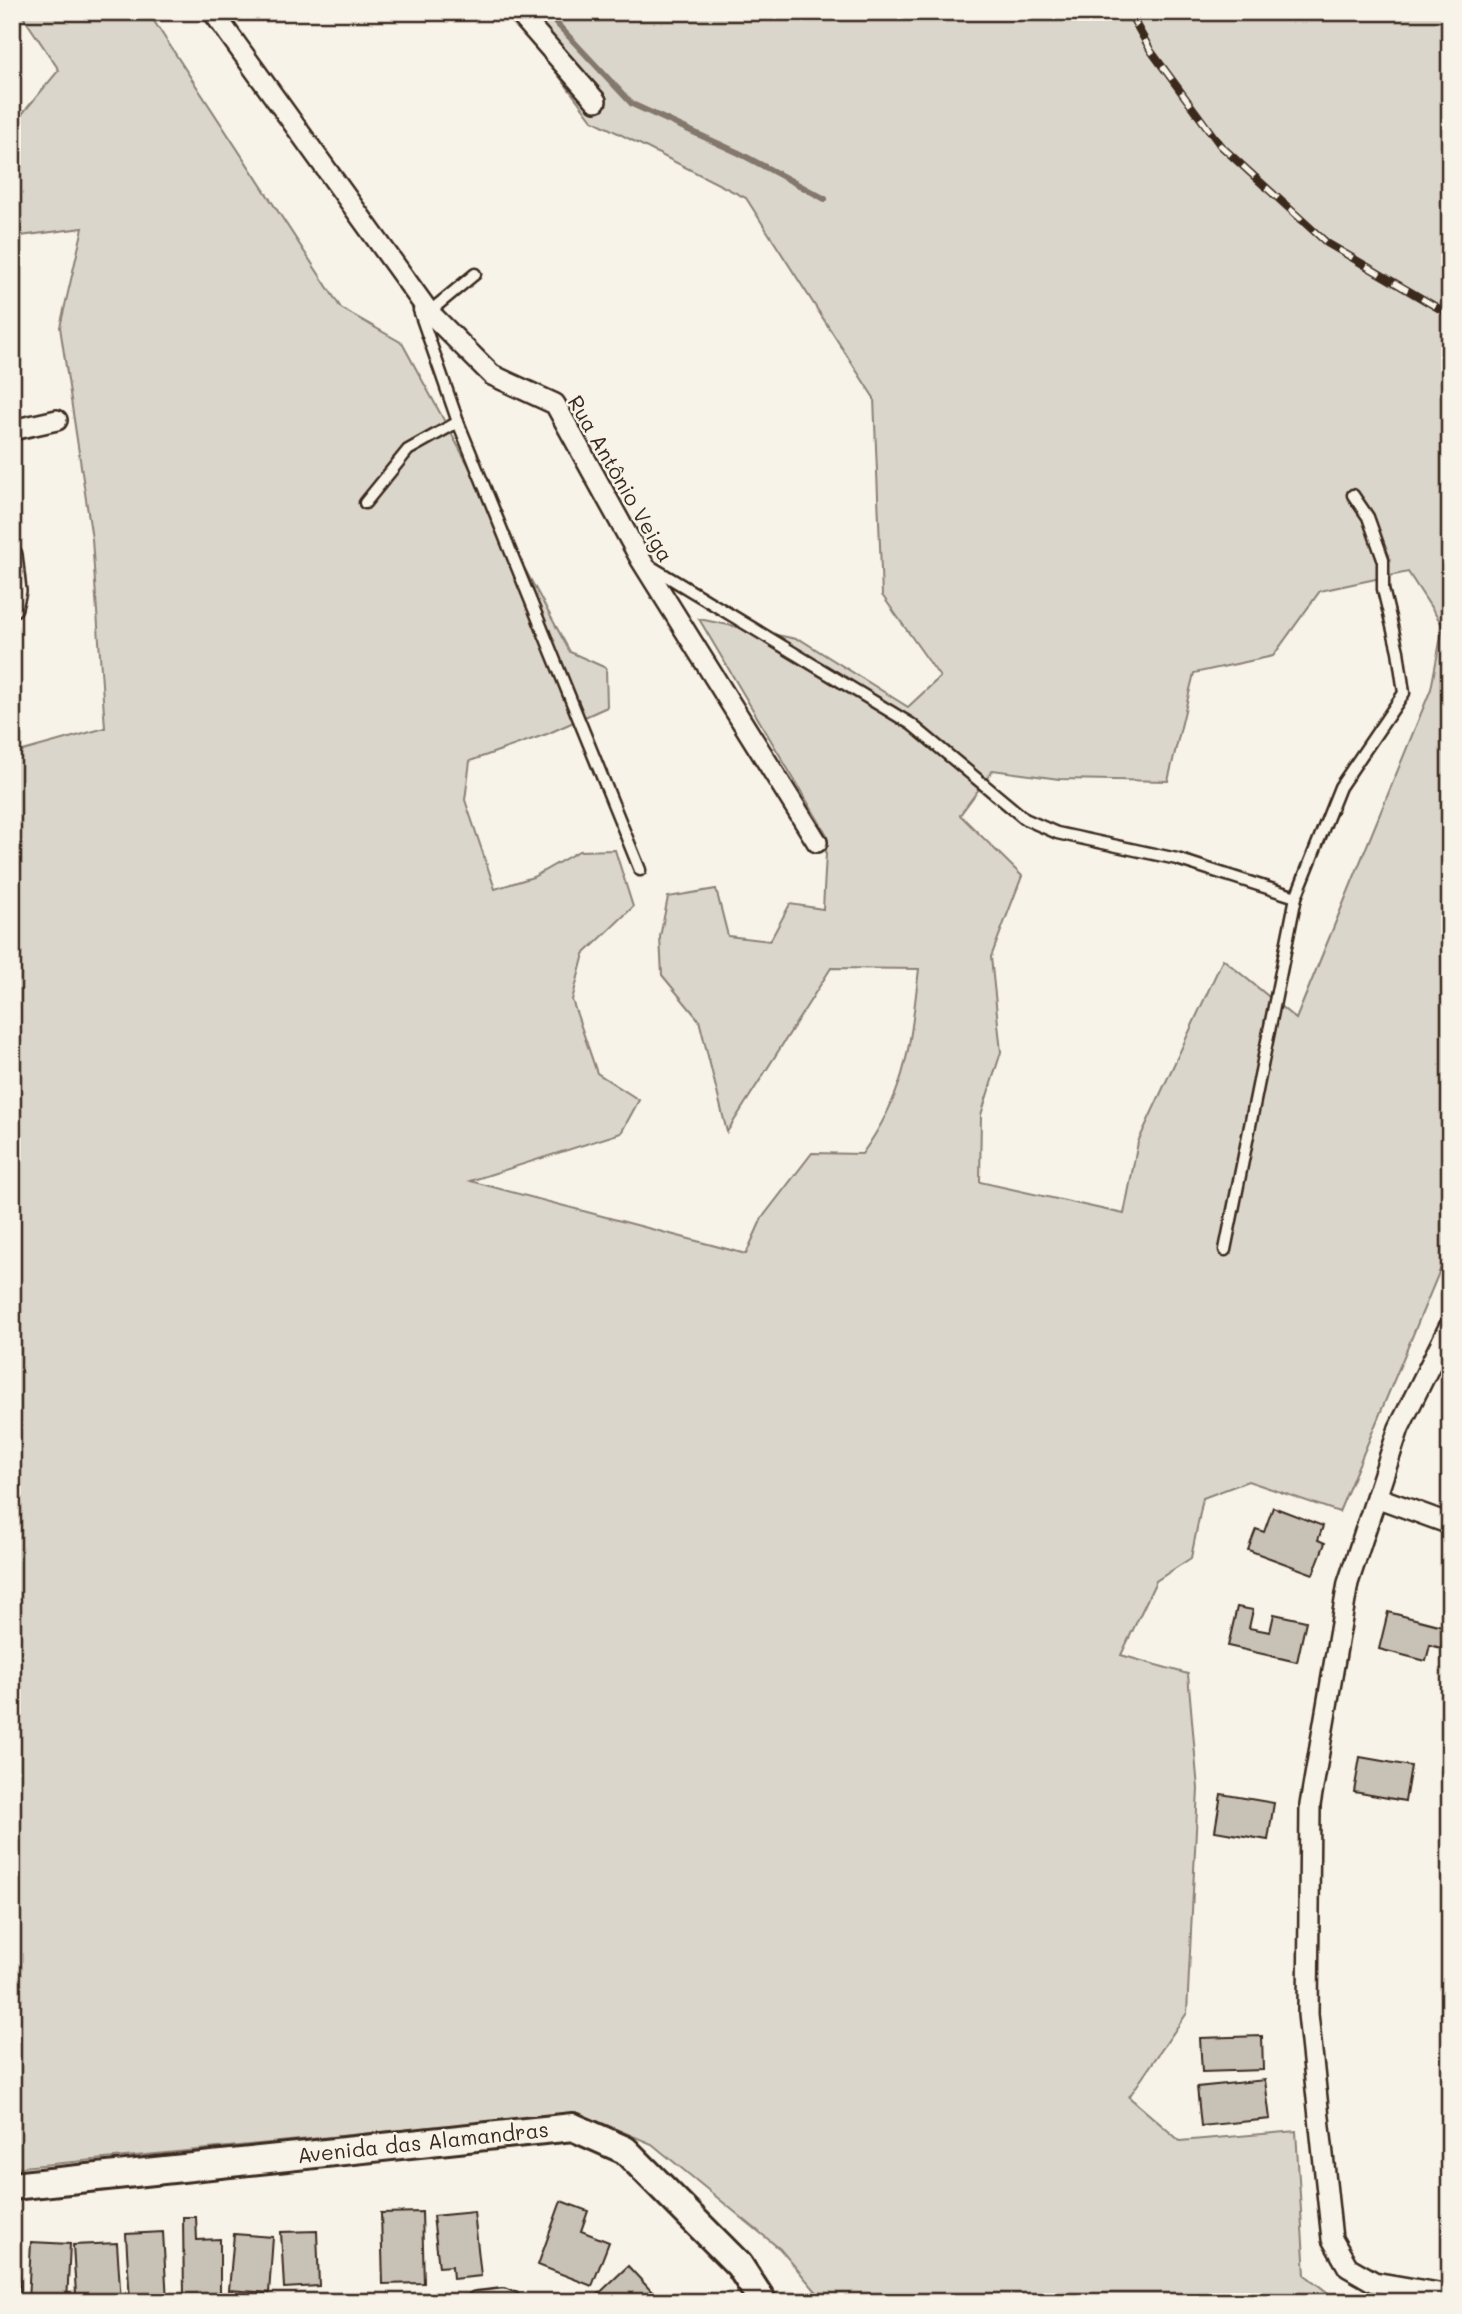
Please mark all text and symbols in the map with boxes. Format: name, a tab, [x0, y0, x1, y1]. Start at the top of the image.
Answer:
street label: Rua Antônio Veiga	[563, 390, 680, 566]
street label: Avenida das Alamandras	[296, 2115, 550, 2168]

